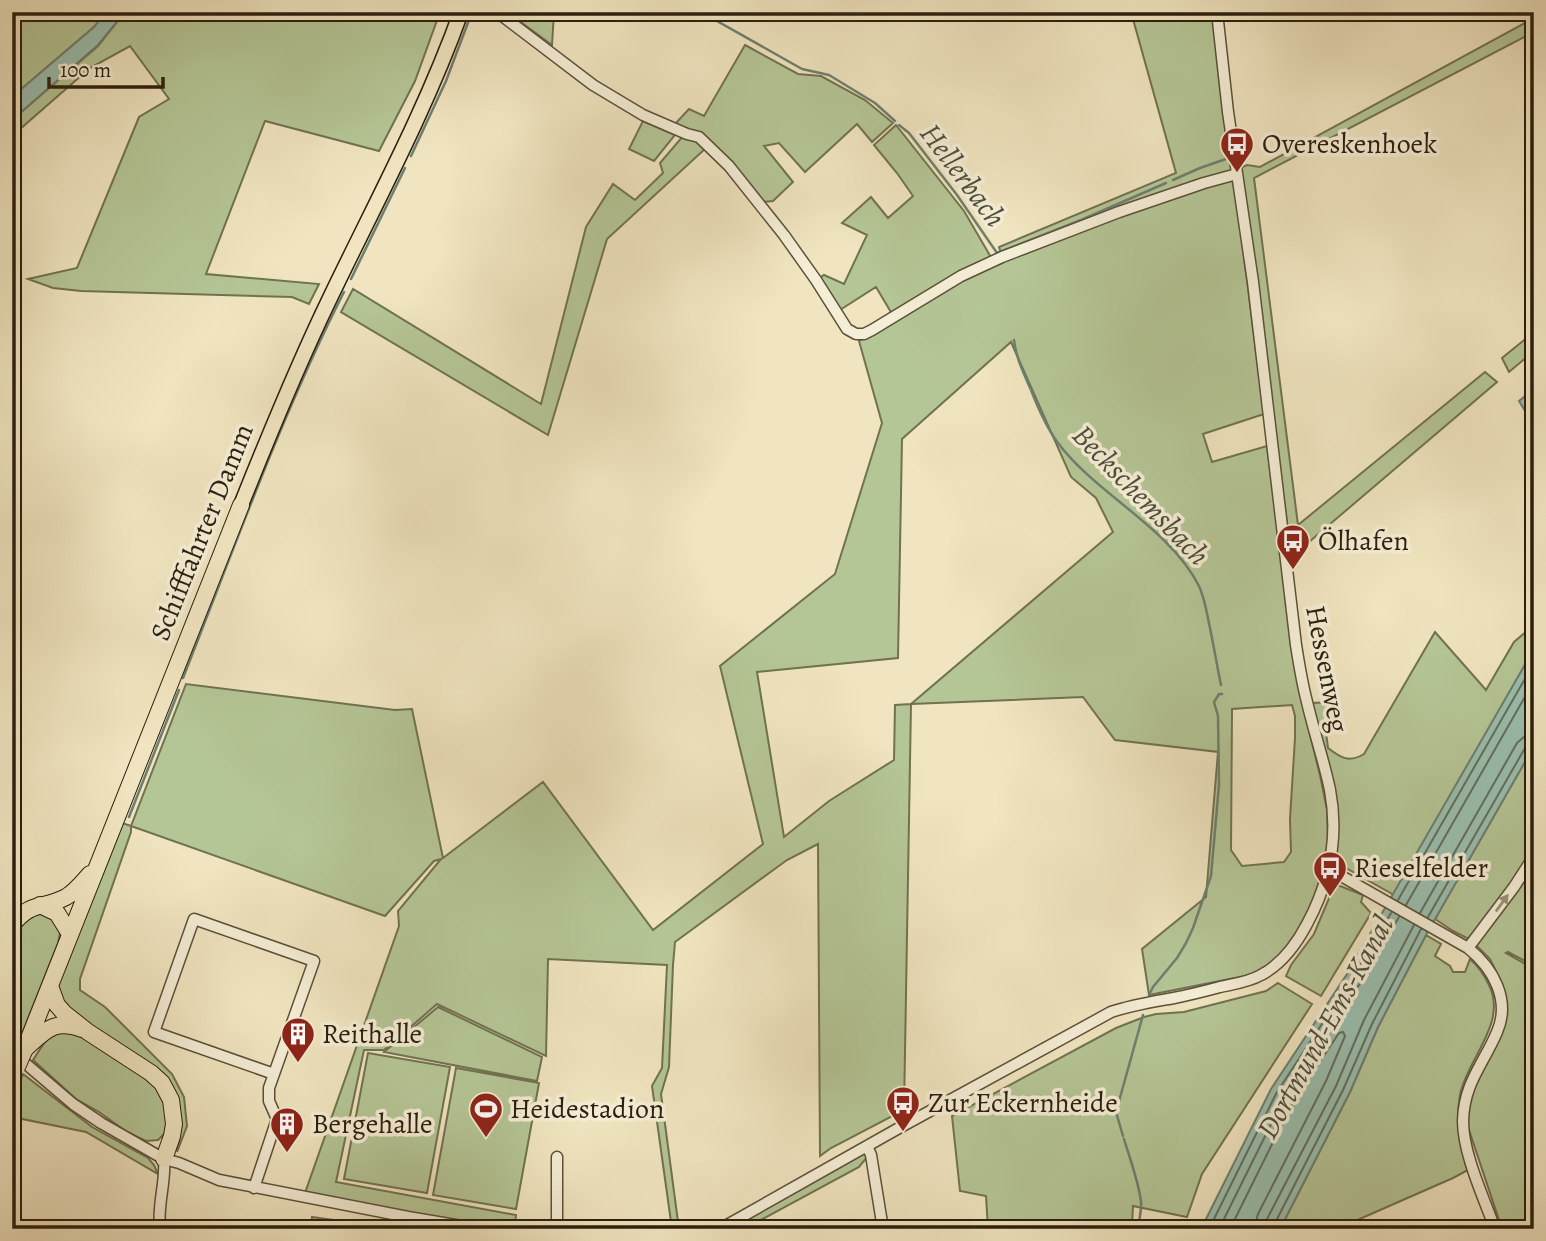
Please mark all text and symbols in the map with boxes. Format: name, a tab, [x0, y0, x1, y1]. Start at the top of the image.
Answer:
scale bar	[49, 46, 163, 90]
text: 100 m	[60, 56, 111, 84]
water label: Hellerbach	[911, 115, 1015, 235]
bus stop icon: Overeskenhoek	[1218, 125, 1256, 174]
place label: Overeskenhoek	[1262, 125, 1437, 163]
water label: Beckschemsbach	[1063, 416, 1219, 574]
street label: Schifffahrter Damm	[141, 418, 263, 646]
bus stop icon: Ölhafen	[1274, 522, 1312, 571]
place label: Ölhafen	[1318, 522, 1409, 560]
street label: Hessenweg	[1296, 602, 1358, 736]
bus stop icon: Rieselfelder	[1311, 849, 1349, 898]
place label: Rieselfelder	[1354, 849, 1489, 887]
one-way arrow	[1495, 895, 1510, 913]
water label: Dortmund-Ems-Kanal	[1247, 908, 1403, 1146]
building icon: Reithalle	[279, 1015, 317, 1064]
place label: Reithalle	[322, 1015, 422, 1053]
bus stop icon: Zur Eckernheide	[884, 1084, 922, 1133]
place label: Zur Eckernheide	[928, 1084, 1118, 1122]
sports icon: Heidestadion	[467, 1090, 505, 1139]
place label: Heidestadion	[510, 1090, 664, 1128]
building icon: Bergehalle	[268, 1105, 306, 1154]
place label: Bergehalle	[312, 1105, 433, 1143]

